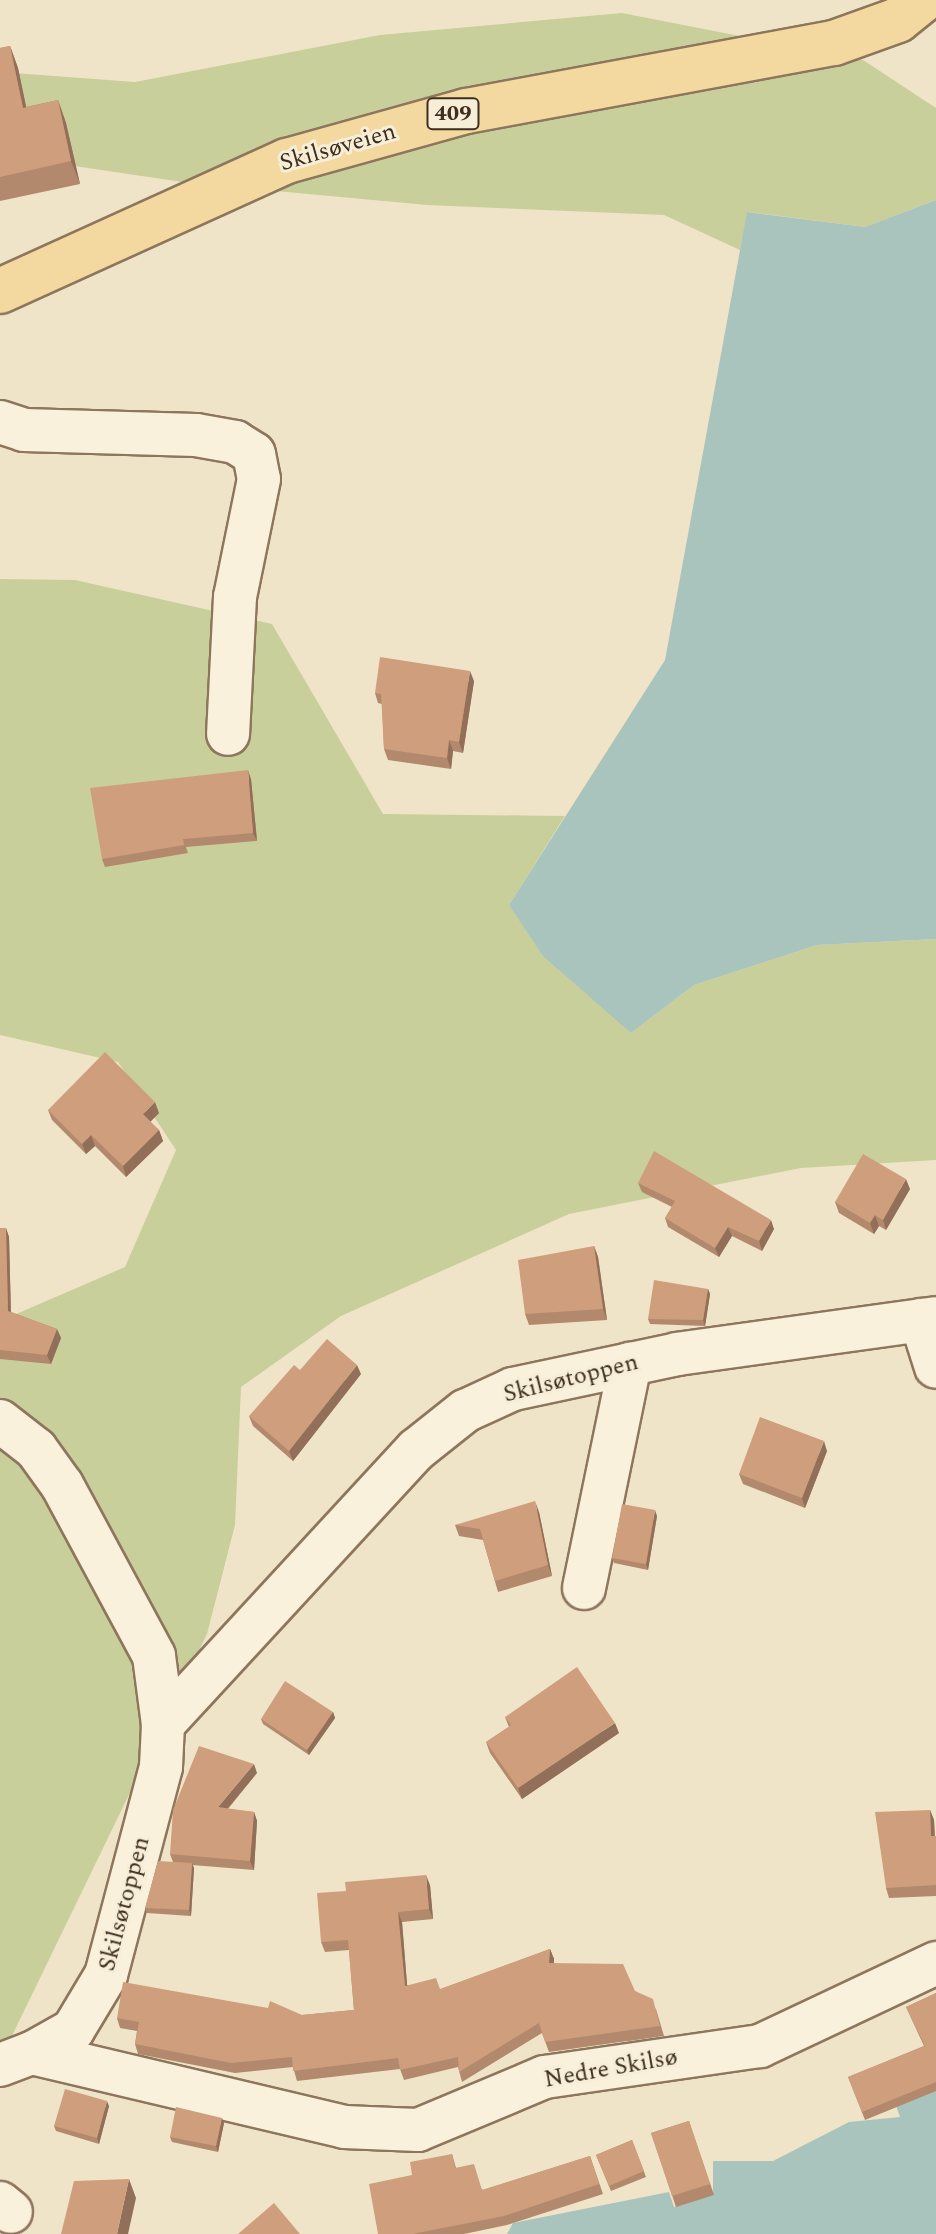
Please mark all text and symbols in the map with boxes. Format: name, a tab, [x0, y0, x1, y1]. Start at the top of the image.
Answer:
road number: 409	[425, 96, 481, 132]
street label: Skilsøveien	[276, 118, 400, 178]
street label: Skilsøtoppen	[501, 1348, 641, 1410]
street label: Skilsøtoppen	[93, 1834, 157, 1974]
street label: Nedre Skilsø	[542, 2043, 680, 2095]

